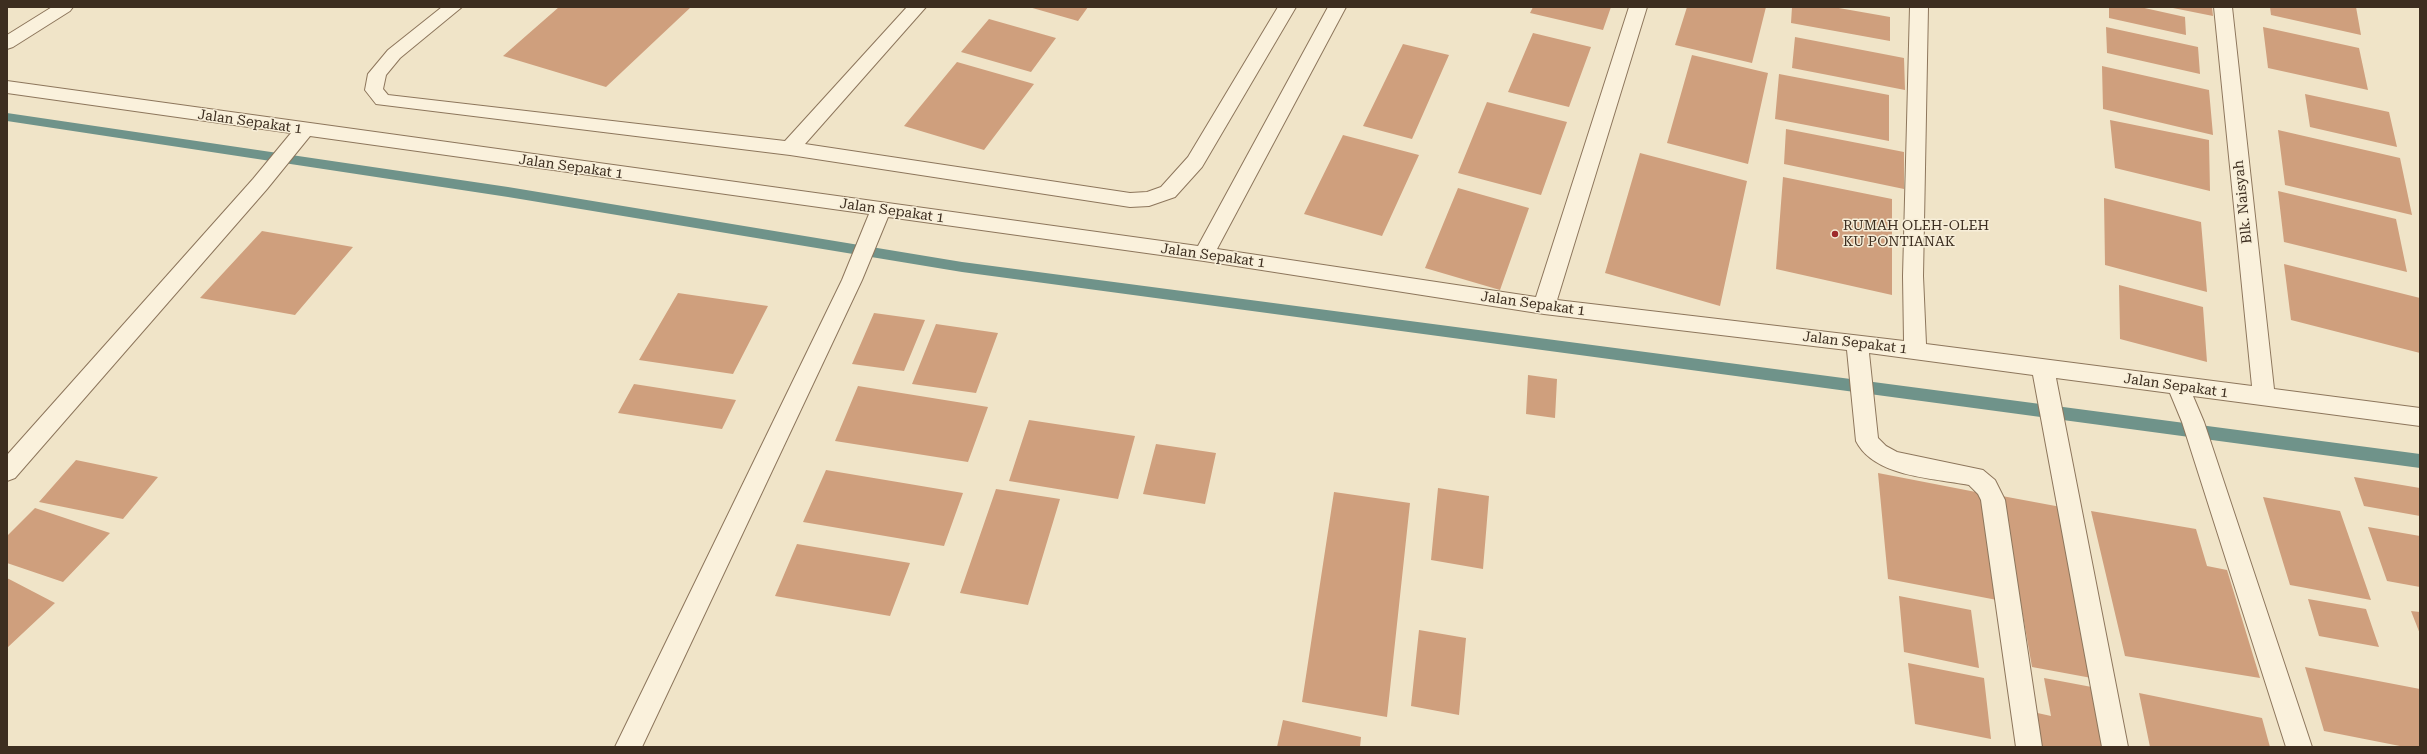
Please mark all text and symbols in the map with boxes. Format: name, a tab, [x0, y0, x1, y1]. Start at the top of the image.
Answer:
street label: Jalan Sepakat 1	[197, 106, 303, 138]
street label: Jalan Sepakat 1	[518, 151, 624, 183]
street label: Blk. Naisyah	[2230, 159, 2256, 245]
street label: Jalan Sepakat 1	[839, 195, 945, 227]
place label: RUMAH OLEH-OLEH KU PONTIANAK	[1843, 218, 1989, 250]
marker: RUMAH OLEH-OLEH KU PONTIANAK	[1830, 229, 1840, 239]
street label: Jalan Sepakat 1	[1160, 240, 1266, 272]
street label: Jalan Sepakat 1	[1480, 288, 1586, 320]
street label: Jalan Sepakat 1	[1802, 328, 1908, 358]
street label: Jalan Sepakat 1	[2123, 370, 2229, 402]

